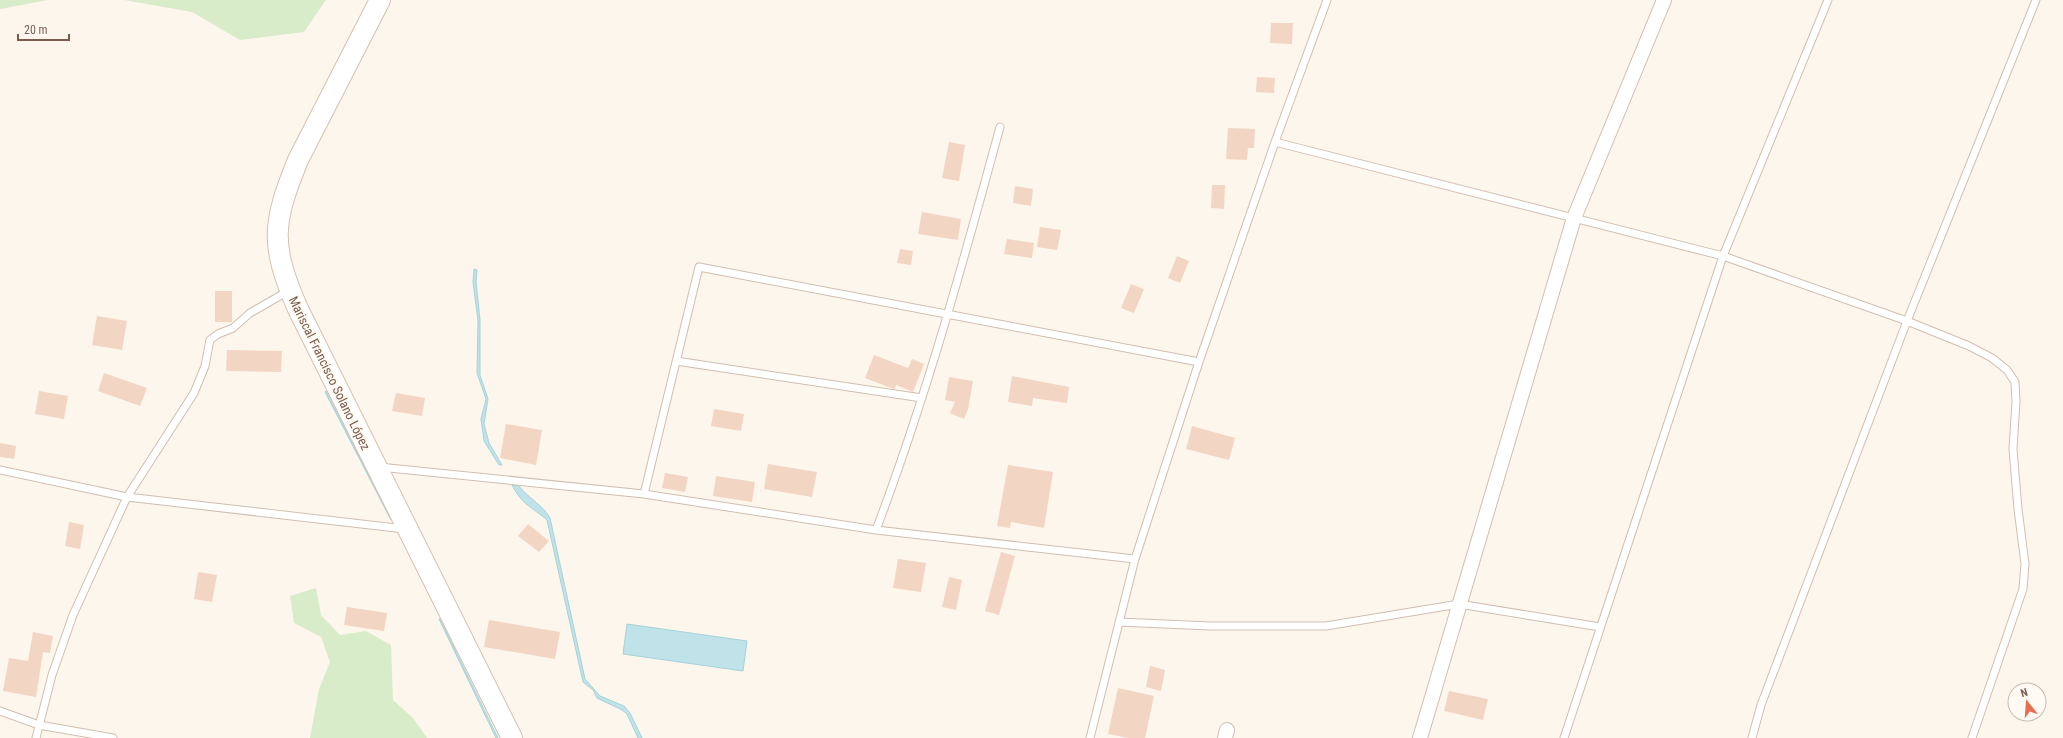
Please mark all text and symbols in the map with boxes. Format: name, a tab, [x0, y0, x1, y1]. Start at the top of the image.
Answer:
scale bar	[18, 16, 69, 42]
text: 20 m	[24, 23, 48, 37]
street label: Mariscal Francisco Solano López	[286, 294, 373, 453]
north arrow	[2007, 682, 2047, 722]
text: N	[2019, 686, 2030, 700]

